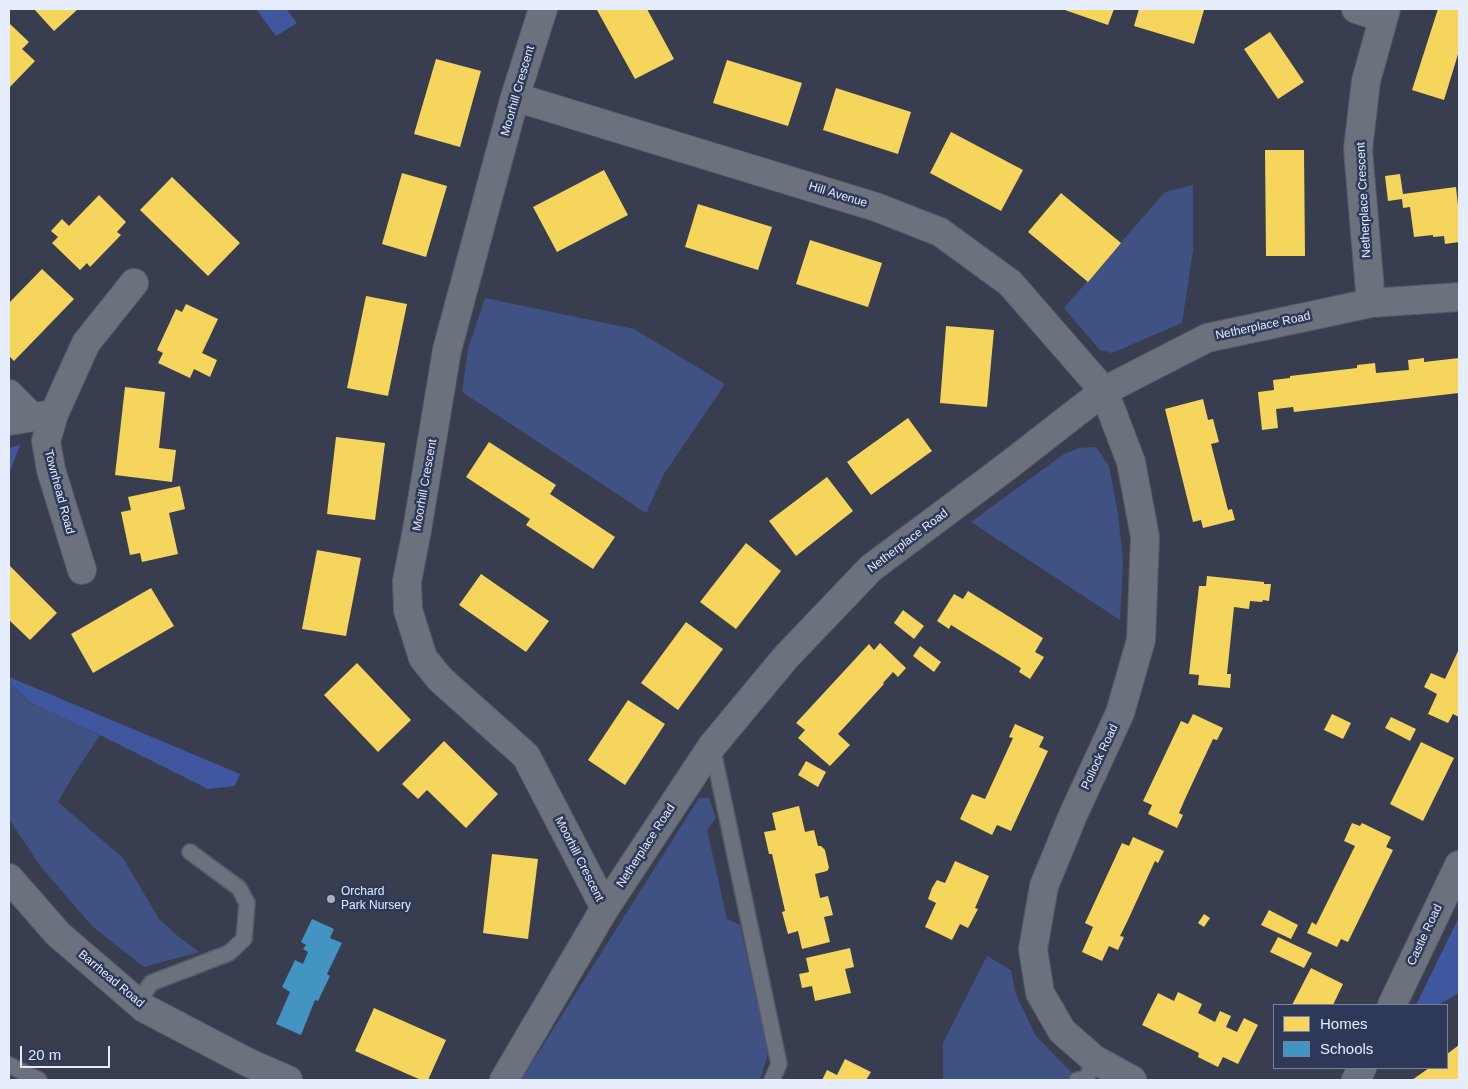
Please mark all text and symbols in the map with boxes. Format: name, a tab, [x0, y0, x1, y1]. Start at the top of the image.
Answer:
street label: Moorhill Crescent	[498, 44, 538, 138]
street label: Netherplace Crescent	[1354, 142, 1374, 258]
street label: Hill Avenue	[807, 179, 869, 211]
street label: Netherplace Road	[1214, 309, 1312, 343]
street label: Moorhill Crescent	[410, 438, 440, 532]
street label: Townhead Road	[41, 448, 77, 536]
street label: Netherplace Road	[865, 506, 951, 576]
street label: Pollock Road	[1079, 722, 1121, 792]
street label: Netherplace Road	[614, 802, 678, 890]
street label: Moorhill Crescent	[551, 814, 607, 904]
place label: Orchard Park Nursery	[341, 885, 411, 913]
marker: Orchard Park Nursery	[325, 893, 337, 905]
street label: Castle Road	[1405, 902, 1445, 968]
street label: Barrhead Road	[75, 947, 147, 1011]
legend	[1273, 1004, 1448, 1069]
text: Homes	[1320, 1015, 1368, 1032]
scale bar	[22, 1036, 112, 1068]
text: Schools	[1320, 1040, 1373, 1057]
text: 20 m	[28, 1046, 61, 1063]

